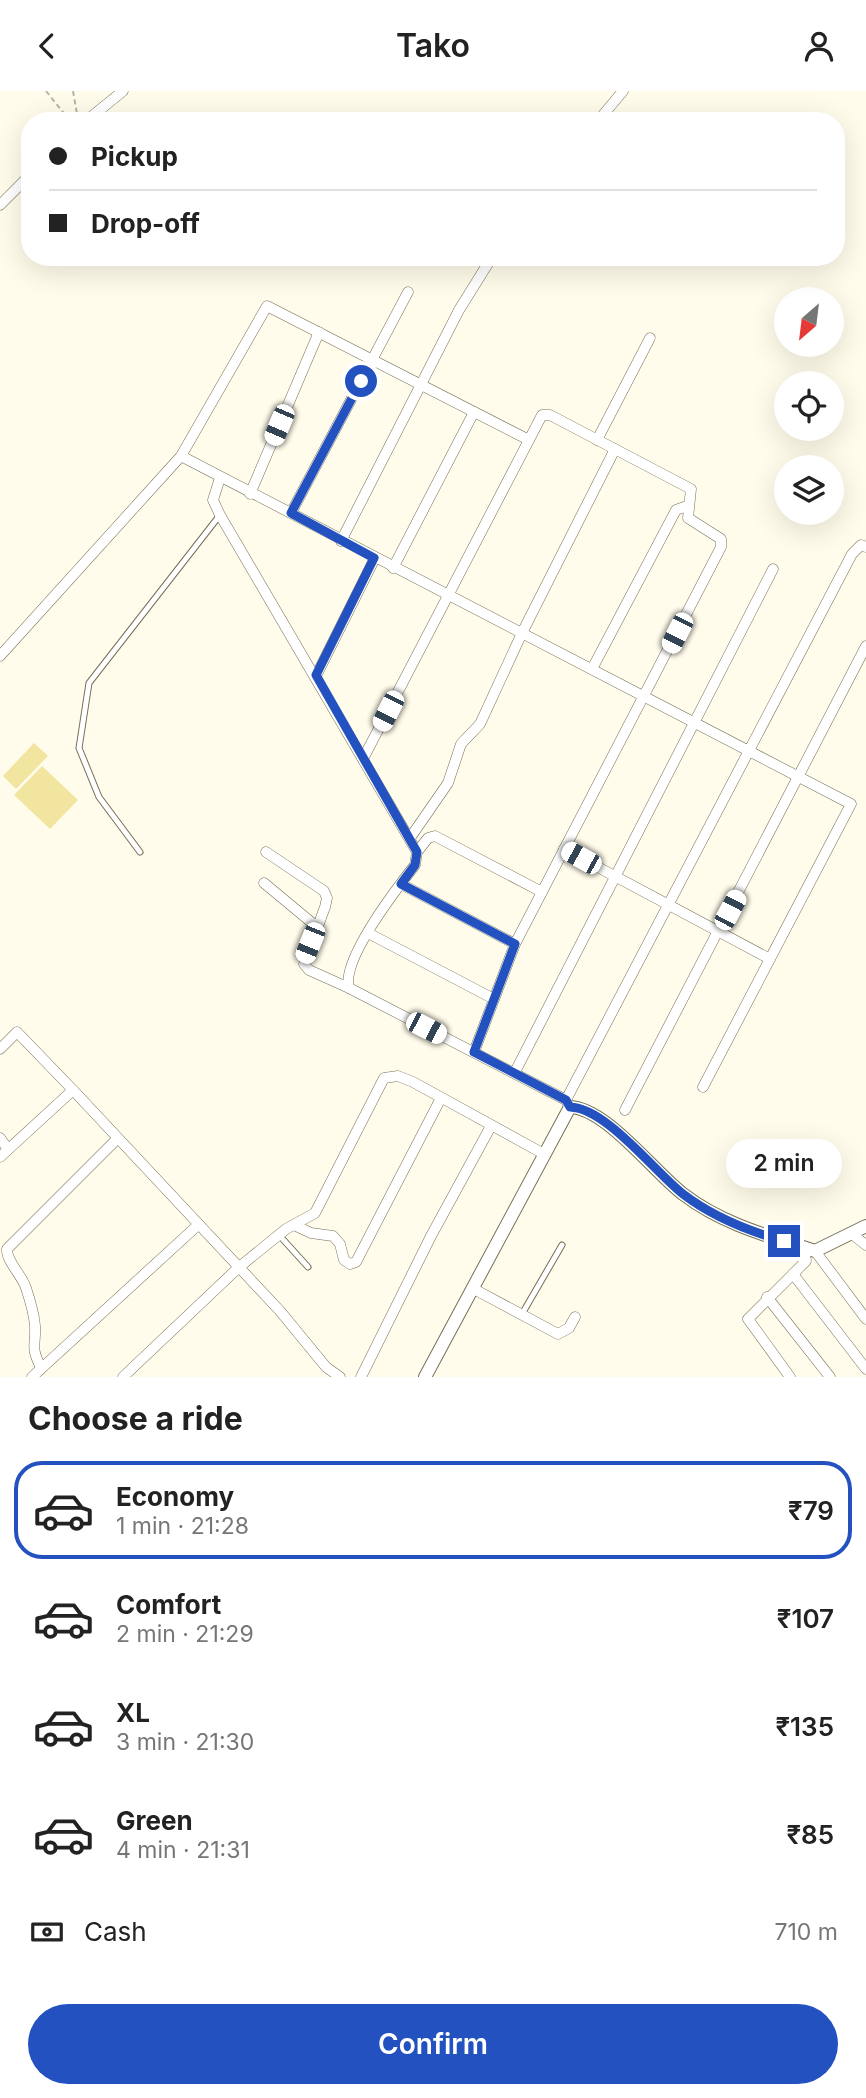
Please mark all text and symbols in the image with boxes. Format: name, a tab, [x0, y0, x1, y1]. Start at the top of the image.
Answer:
text: Tako	[396, 26, 470, 65]
icon: back	[28, 27, 66, 65]
icon: person	[800, 27, 838, 65]
text: Pickup	[91, 141, 178, 172]
text: Drop-off	[91, 208, 200, 239]
north arrow	[774, 287, 844, 357]
map controls	[774, 287, 844, 525]
route start	[345, 365, 377, 397]
button: locate	[774, 371, 844, 441]
car	[262, 402, 297, 448]
button: layers	[774, 455, 844, 525]
car	[659, 610, 696, 656]
car	[370, 688, 407, 734]
car	[558, 839, 605, 877]
car	[711, 887, 750, 933]
car	[293, 920, 328, 966]
car	[403, 1009, 450, 1047]
callout: 2 min	[726, 1139, 842, 1189]
text: 2 min	[754, 1149, 814, 1177]
route end	[768, 1225, 800, 1257]
text: Choose a ride	[28, 1399, 243, 1438]
icon: car	[32, 1479, 95, 1542]
text: Economy	[116, 1481, 234, 1512]
text: ₹79	[788, 1495, 834, 1526]
text: 1 min · 21:28	[116, 1512, 249, 1540]
icon: car	[32, 1587, 95, 1650]
text: Comfort	[116, 1589, 221, 1620]
text: ₹107	[777, 1603, 834, 1634]
text: 2 min · 21:29	[116, 1620, 254, 1648]
icon: car	[32, 1695, 95, 1758]
text: XL	[116, 1697, 150, 1728]
text: ₹135	[776, 1711, 834, 1742]
text: 3 min · 21:30	[116, 1728, 254, 1756]
icon: car	[32, 1803, 95, 1866]
text: Green	[116, 1805, 193, 1836]
text: ₹85	[786, 1819, 834, 1850]
text: 4 min · 21:31	[116, 1836, 250, 1864]
icon: cash	[28, 1913, 66, 1951]
text: Cash	[84, 1916, 147, 1947]
text: 710 m	[775, 1918, 838, 1946]
button: Confirm	[28, 2004, 838, 2084]

